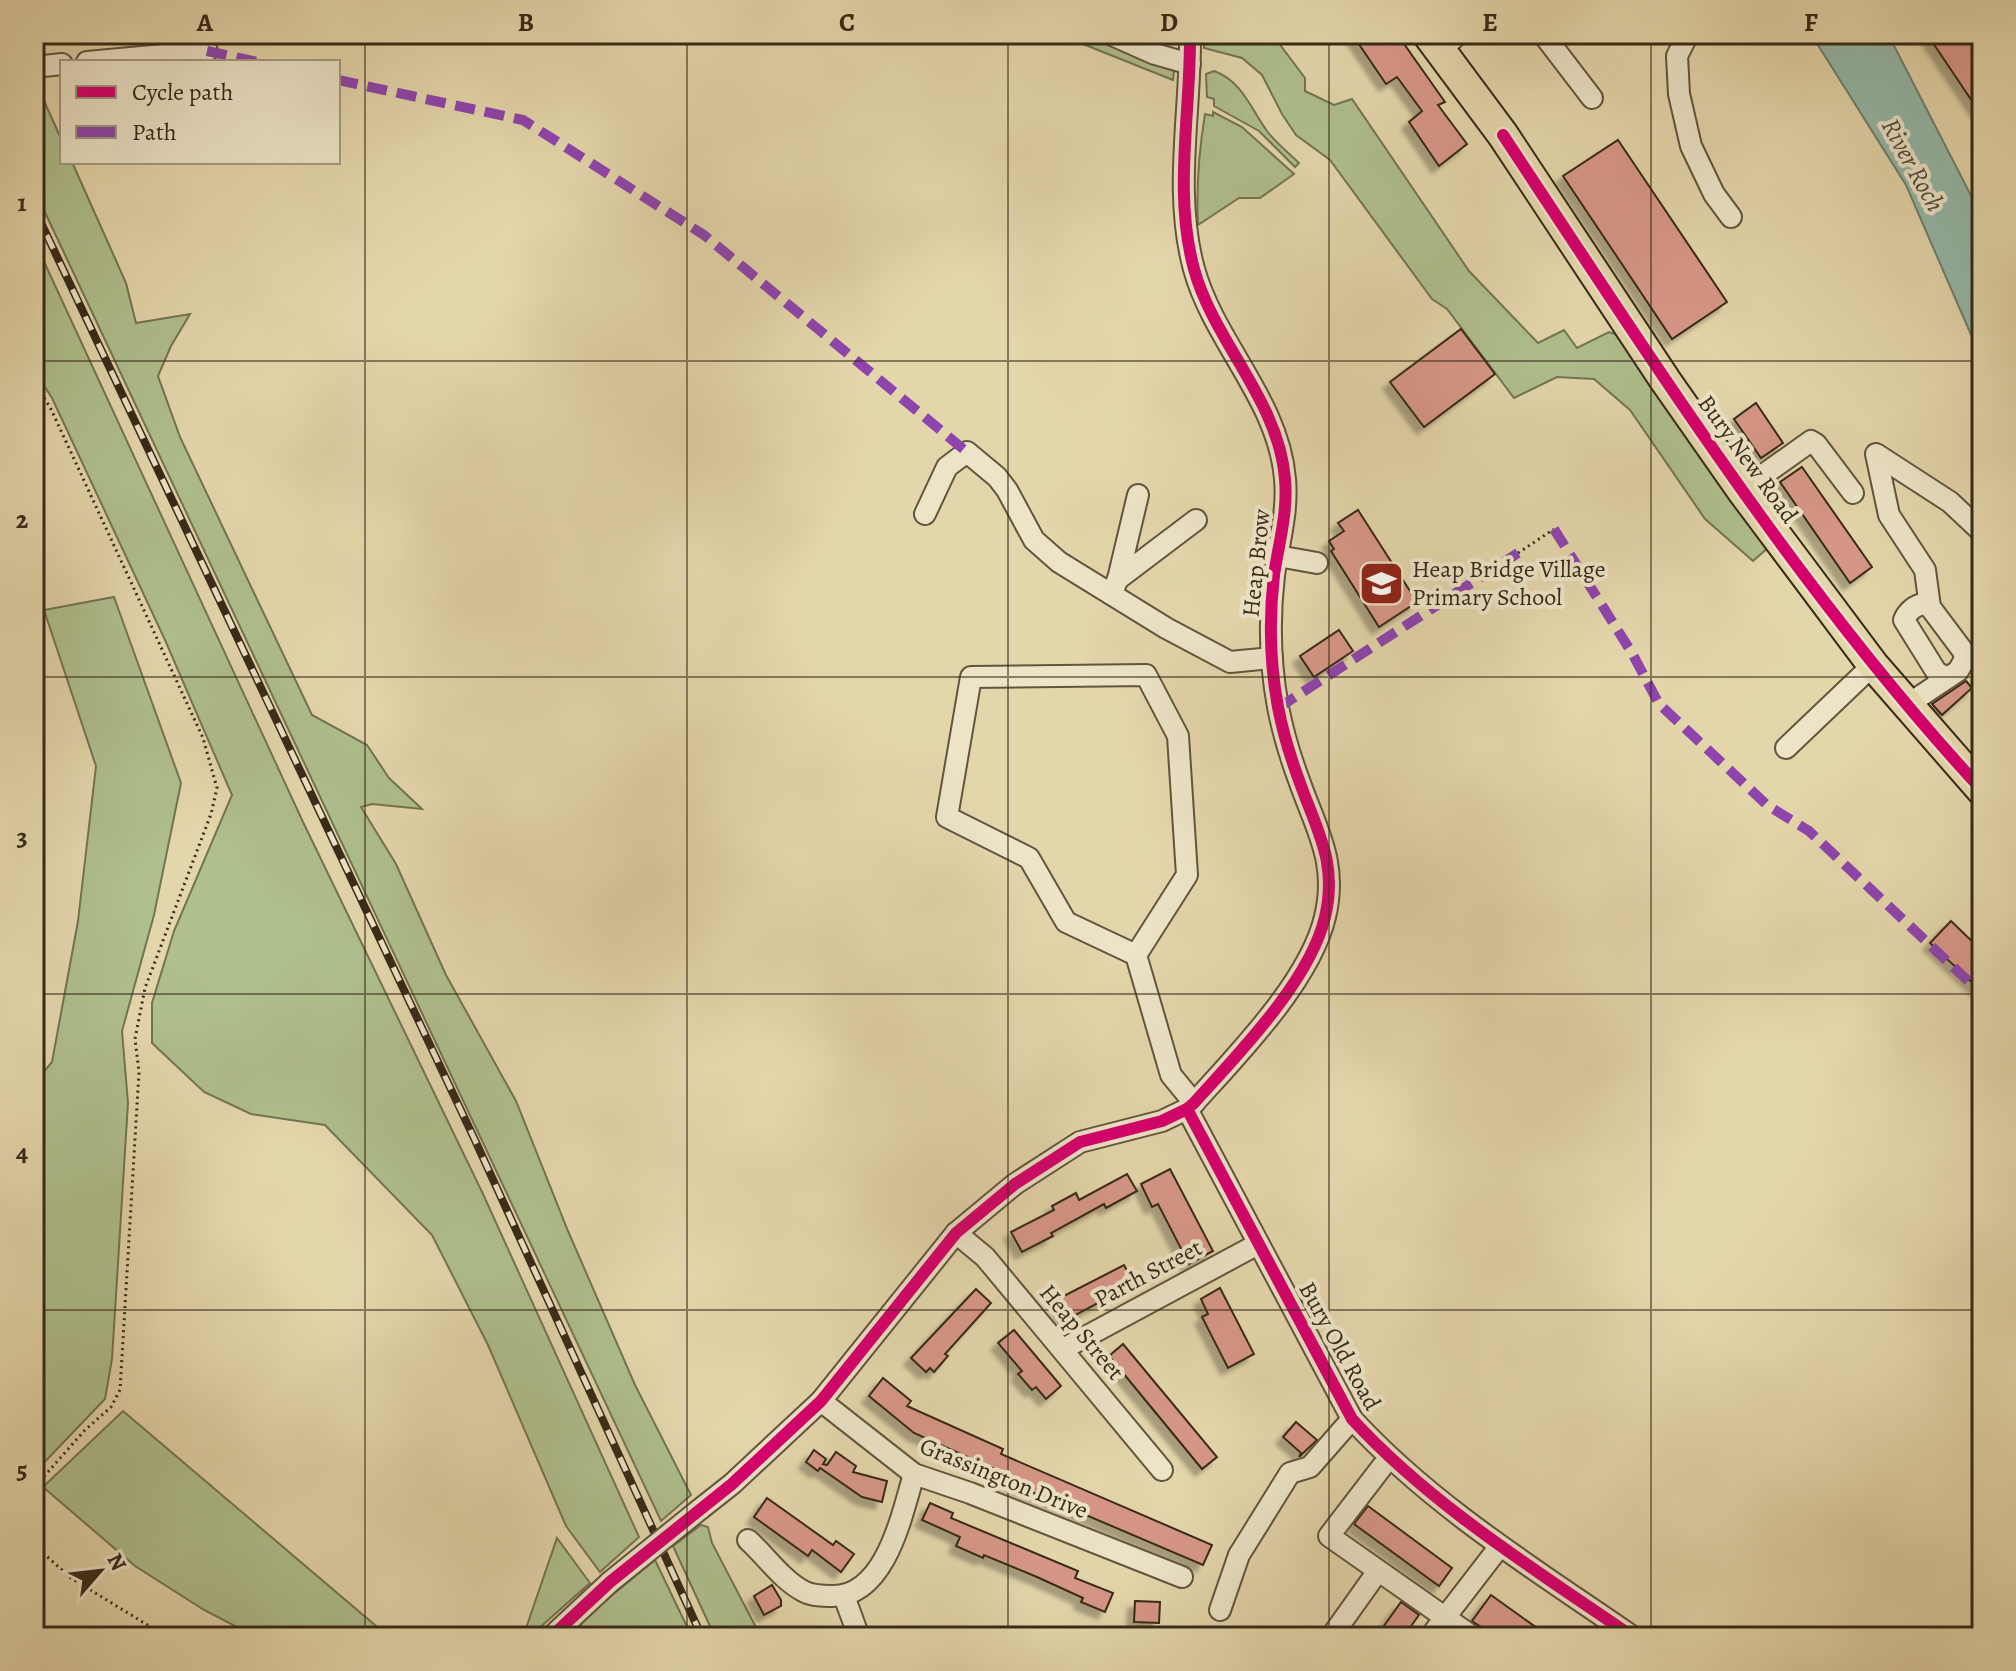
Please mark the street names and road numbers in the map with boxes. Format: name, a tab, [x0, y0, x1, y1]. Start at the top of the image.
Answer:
street label: Bury New Road	[1691, 388, 1806, 530]
street label: Heap Brow	[1234, 507, 1278, 619]
street label: Parth Street	[1089, 1231, 1208, 1315]
street label: Bury Old Road	[1291, 1276, 1389, 1416]
street label: Heap Street	[1032, 1277, 1132, 1387]
street label: Grassington Drive	[915, 1430, 1093, 1526]

